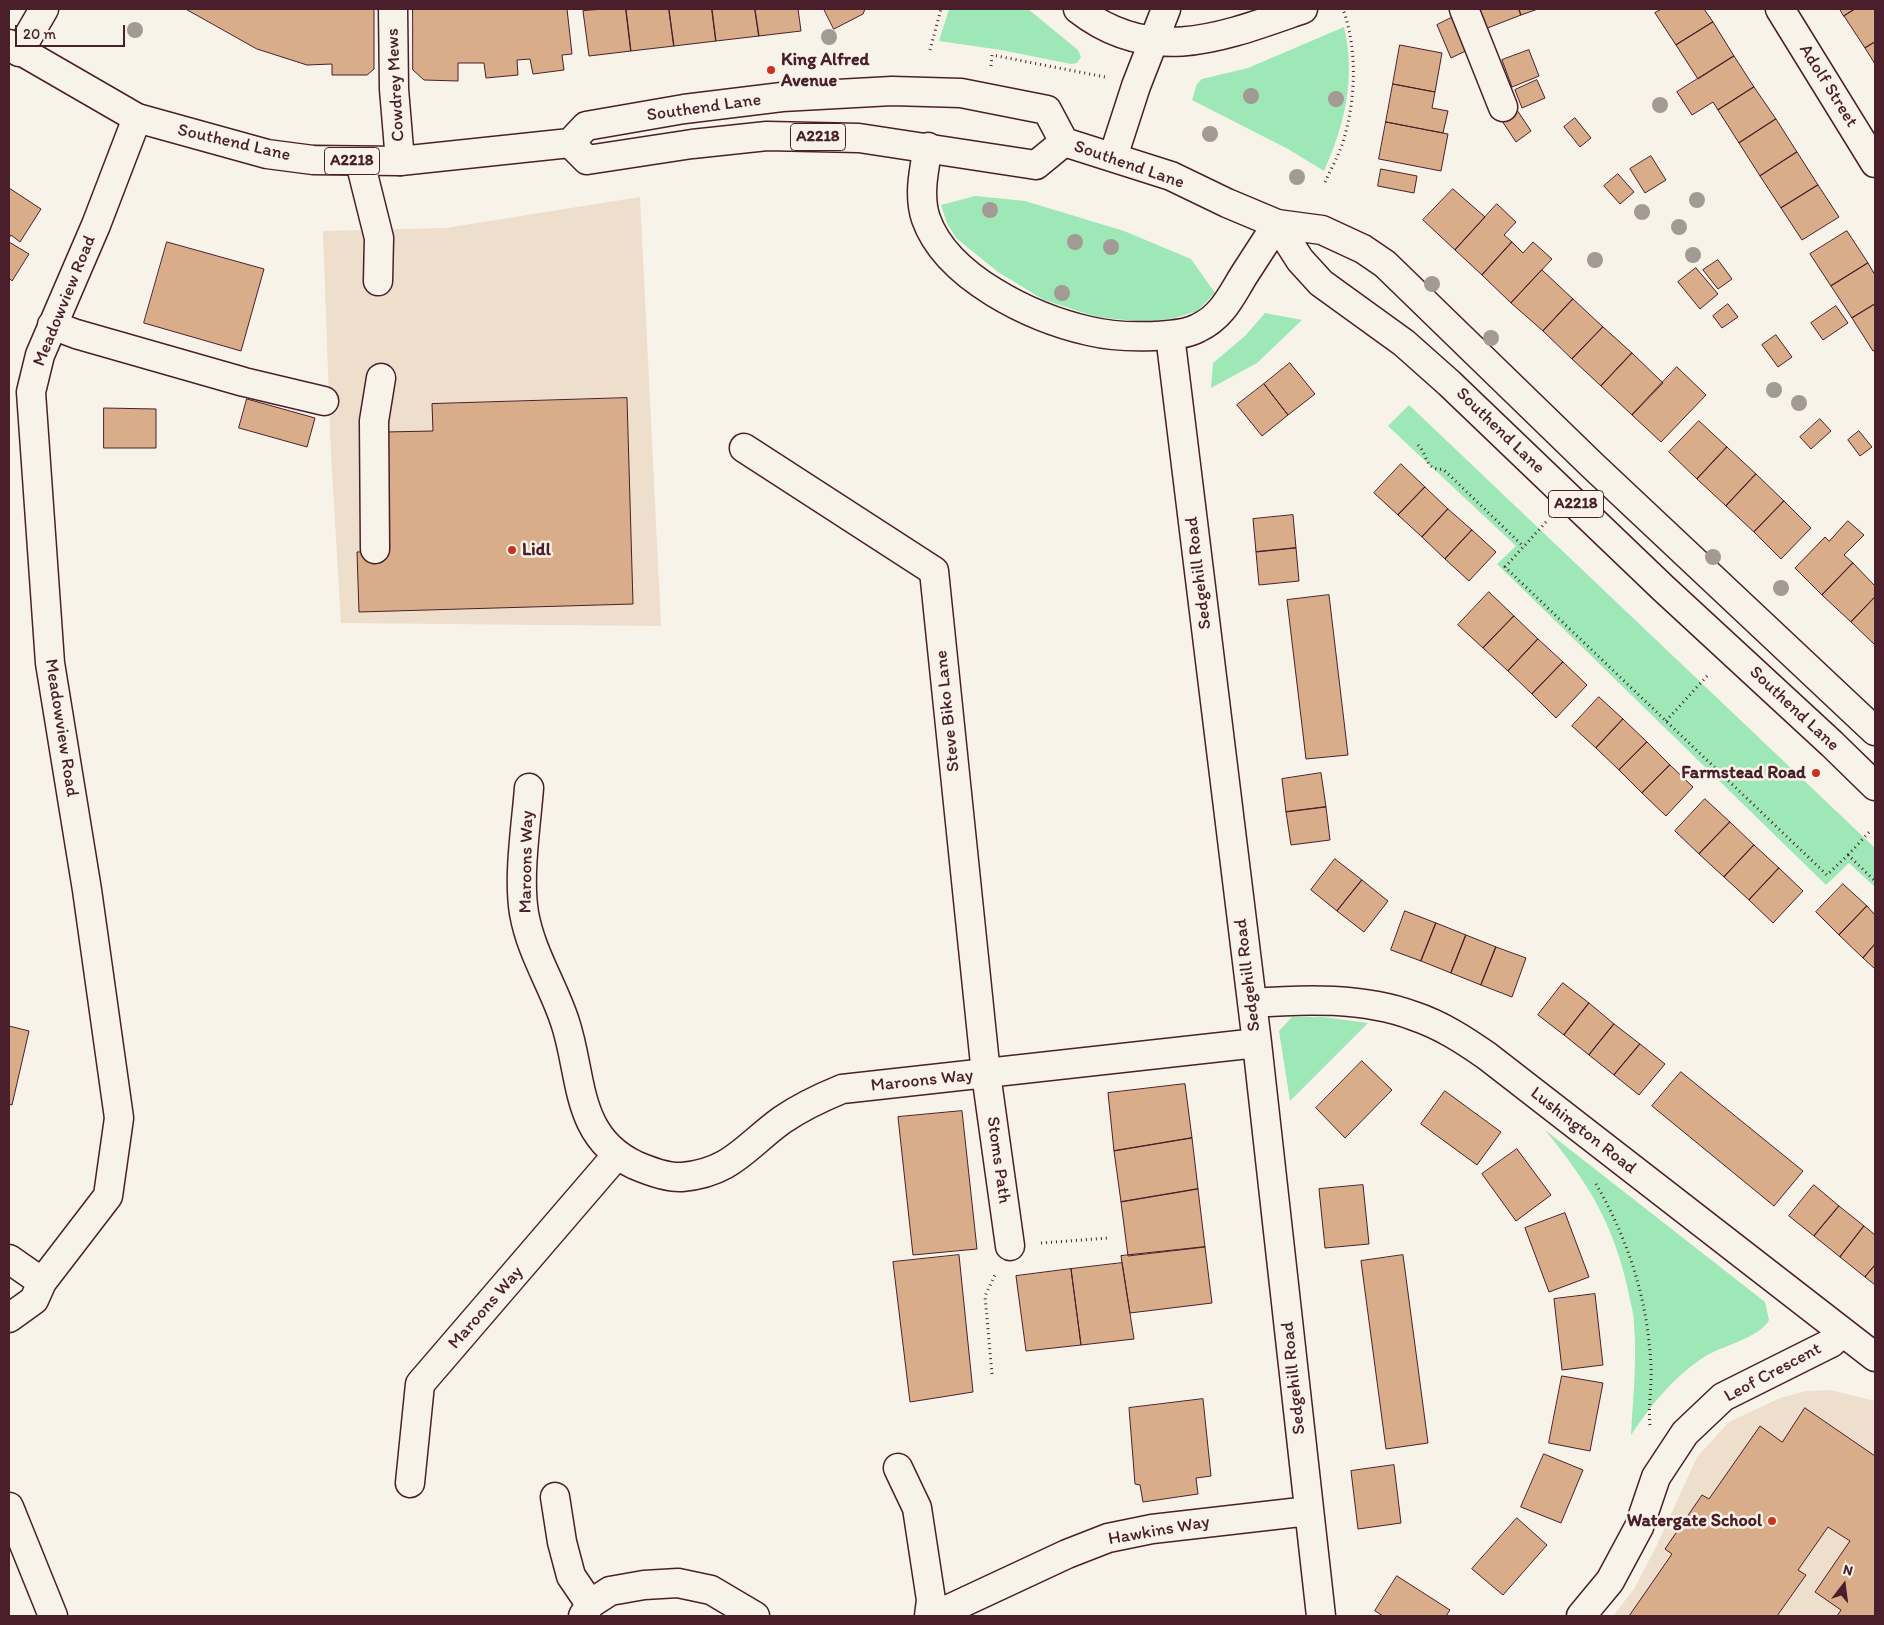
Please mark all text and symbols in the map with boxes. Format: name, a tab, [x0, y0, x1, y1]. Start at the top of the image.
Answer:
scale bar	[18, 15, 128, 47]
text: 20 m	[23, 25, 56, 43]
street label: Cowdrey Mews	[382, 28, 410, 142]
street label: Adolf Street	[1794, 40, 1862, 132]
place label: King Alfred Avenue	[781, 49, 870, 92]
marker: King Alfred Avenue	[765, 64, 777, 76]
street label: Southend Lane	[645, 89, 763, 127]
street label: Southend Lane	[175, 120, 293, 166]
road number: A2218	[790, 124, 846, 150]
street label: Southend Lane	[1071, 136, 1187, 194]
road number: A2218	[324, 148, 380, 175]
street label: Meadowview Road	[29, 232, 101, 370]
street label: Southend Lane	[1451, 383, 1549, 479]
road number: A2218	[1548, 490, 1604, 518]
street label: Sedgehill Road	[1181, 515, 1217, 631]
place label: Lidl	[522, 539, 551, 561]
marker: Lidl	[506, 544, 518, 556]
street label: Steve Biko Lane	[931, 649, 965, 773]
street label: Meadowview Road	[39, 657, 83, 799]
street label: Southend Lane	[1745, 662, 1843, 756]
place label: Farmstead Road	[1681, 762, 1806, 784]
marker: Farmstead Road	[1810, 767, 1822, 779]
street label: Maroons Way	[515, 810, 539, 914]
street label: Sedgehill Road	[1230, 917, 1266, 1033]
street label: Maroons Way	[870, 1065, 974, 1097]
street label: Lushington Road	[1526, 1083, 1640, 1179]
street label: Stoms Path	[981, 1115, 1015, 1205]
street label: Maroons Way	[444, 1262, 528, 1354]
street label: Sedgehill Road	[1277, 1320, 1311, 1436]
street label: Leof Crescent	[1721, 1338, 1825, 1408]
place label: Watergate School	[1627, 1510, 1762, 1532]
street label: Hawkins Way	[1107, 1511, 1211, 1551]
marker: Watergate School	[1766, 1515, 1778, 1527]
north arrow	[1819, 1560, 1869, 1610]
text: N	[1841, 1561, 1855, 1579]

